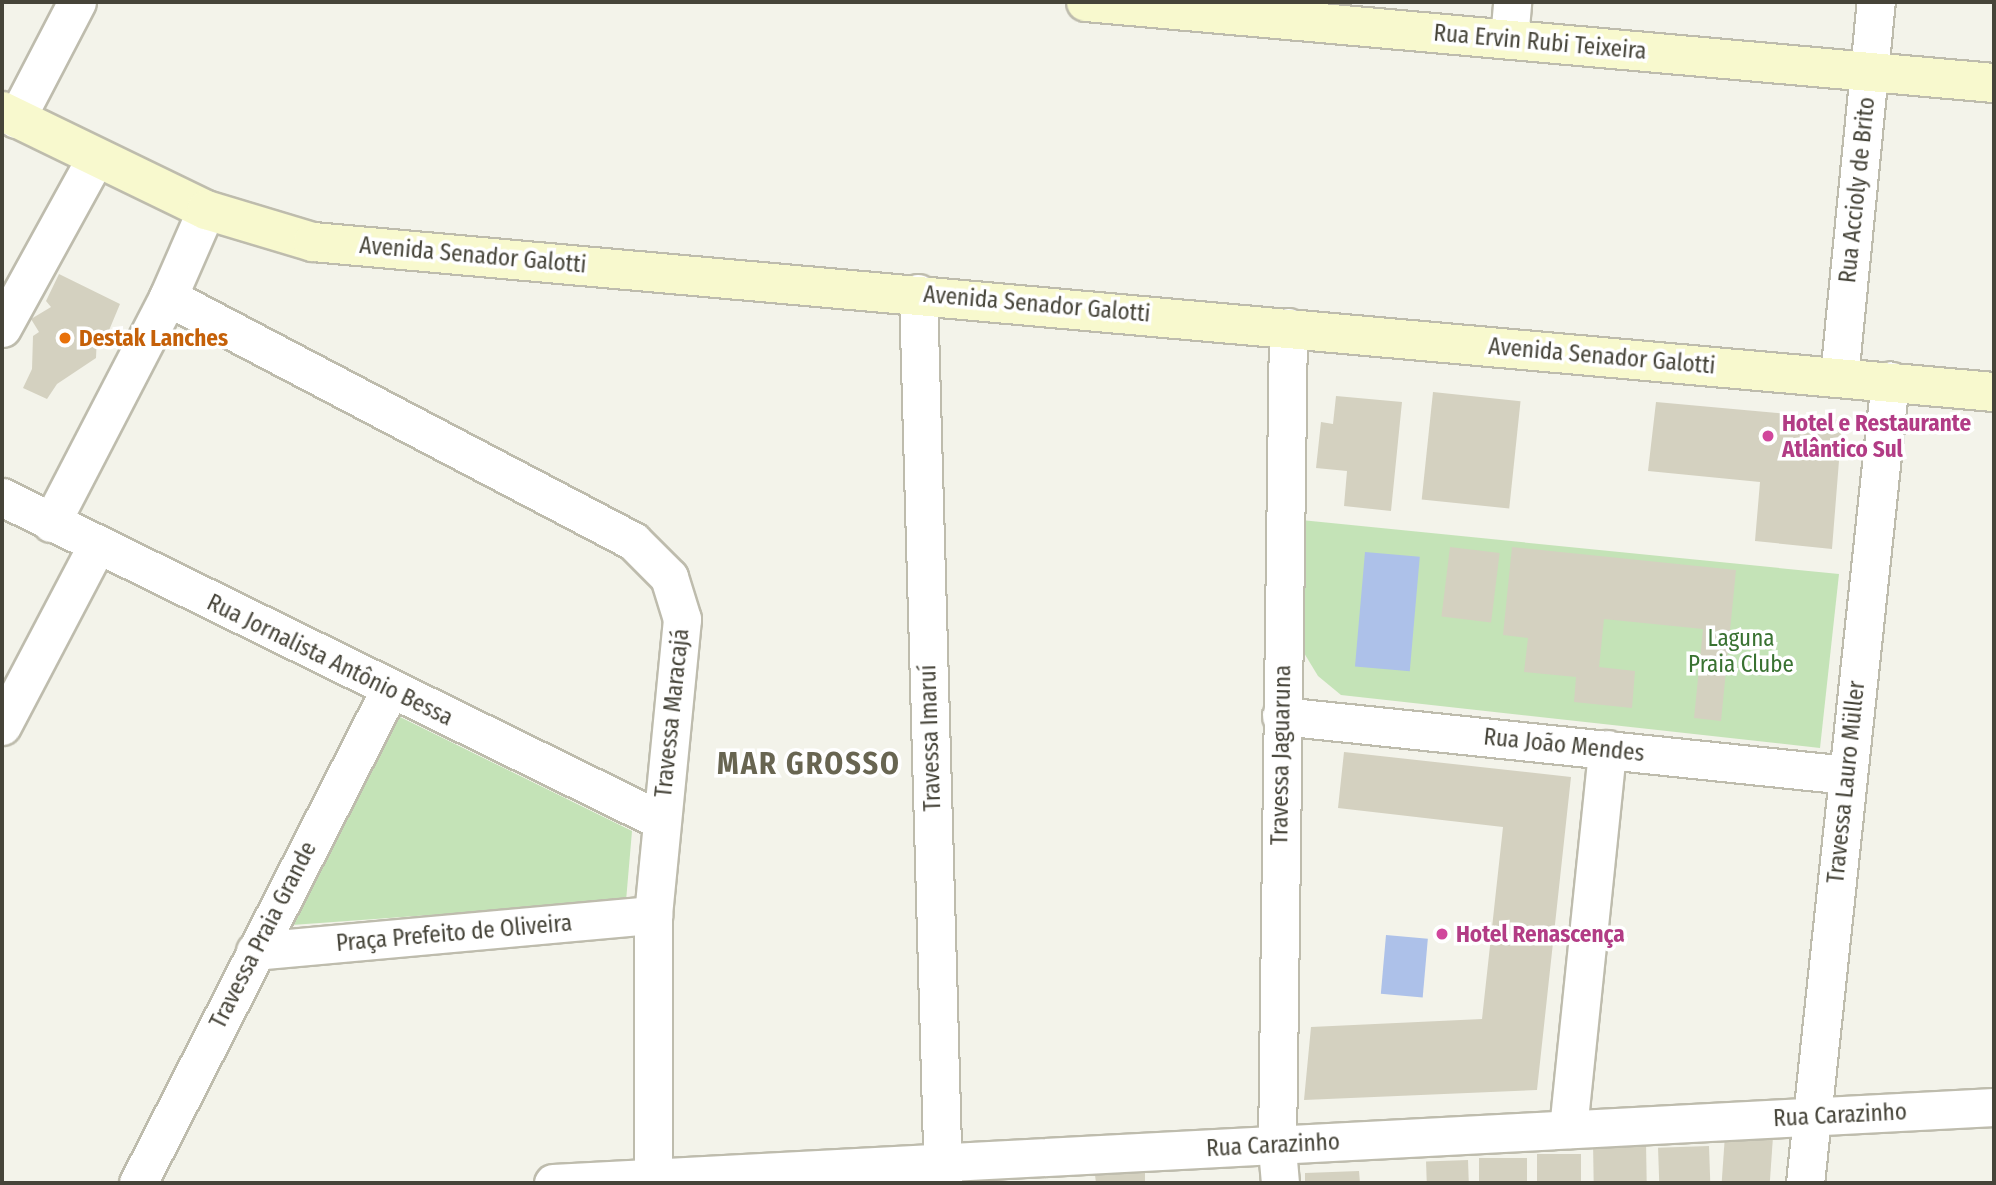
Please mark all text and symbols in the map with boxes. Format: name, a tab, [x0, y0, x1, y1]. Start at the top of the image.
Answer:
street label: Rua Ervin Rubi Teixeira	[1432, 19, 1648, 65]
street label: Rua Accioly de Brito	[1834, 96, 1880, 284]
street label: Avenida Senador Galotti	[358, 231, 588, 279]
street label: Avenida Senador Galotti	[922, 280, 1152, 328]
place label: Destak Lanches	[79, 324, 228, 352]
marker: Destak Lanches	[57, 330, 73, 346]
street label: Avenida Senador Galotti	[1487, 332, 1717, 380]
place label: Hotel e Restaurante Atlântico Sul	[1782, 409, 1971, 463]
marker: Hotel e Restaurante Atlântico Sul	[1760, 428, 1776, 444]
street label: Rua Jornalista Antônio Bessa	[203, 588, 457, 732]
park label: Laguna Praia Clube	[1688, 624, 1794, 678]
street label: Travessa Maracajá	[649, 627, 695, 799]
street label: Travessa Imaruí	[914, 664, 946, 812]
street label: Travessa Jaguaruna	[1266, 665, 1296, 845]
street label: Travessa Lauro Müller	[1822, 679, 1870, 885]
street label: Rua João Mendes	[1482, 723, 1646, 767]
district label: MAR GROSSO	[718, 746, 900, 782]
street label: Travessa Praia Grande	[204, 837, 322, 1033]
street label: Praça Prefeito de Oliveira	[335, 909, 573, 957]
place label: Hotel Renascença	[1456, 920, 1625, 948]
marker: Hotel Renascença	[1434, 926, 1450, 942]
street label: Rua Carazinho	[1772, 1098, 1908, 1132]
street label: Rua Carazinho	[1205, 1128, 1341, 1162]

